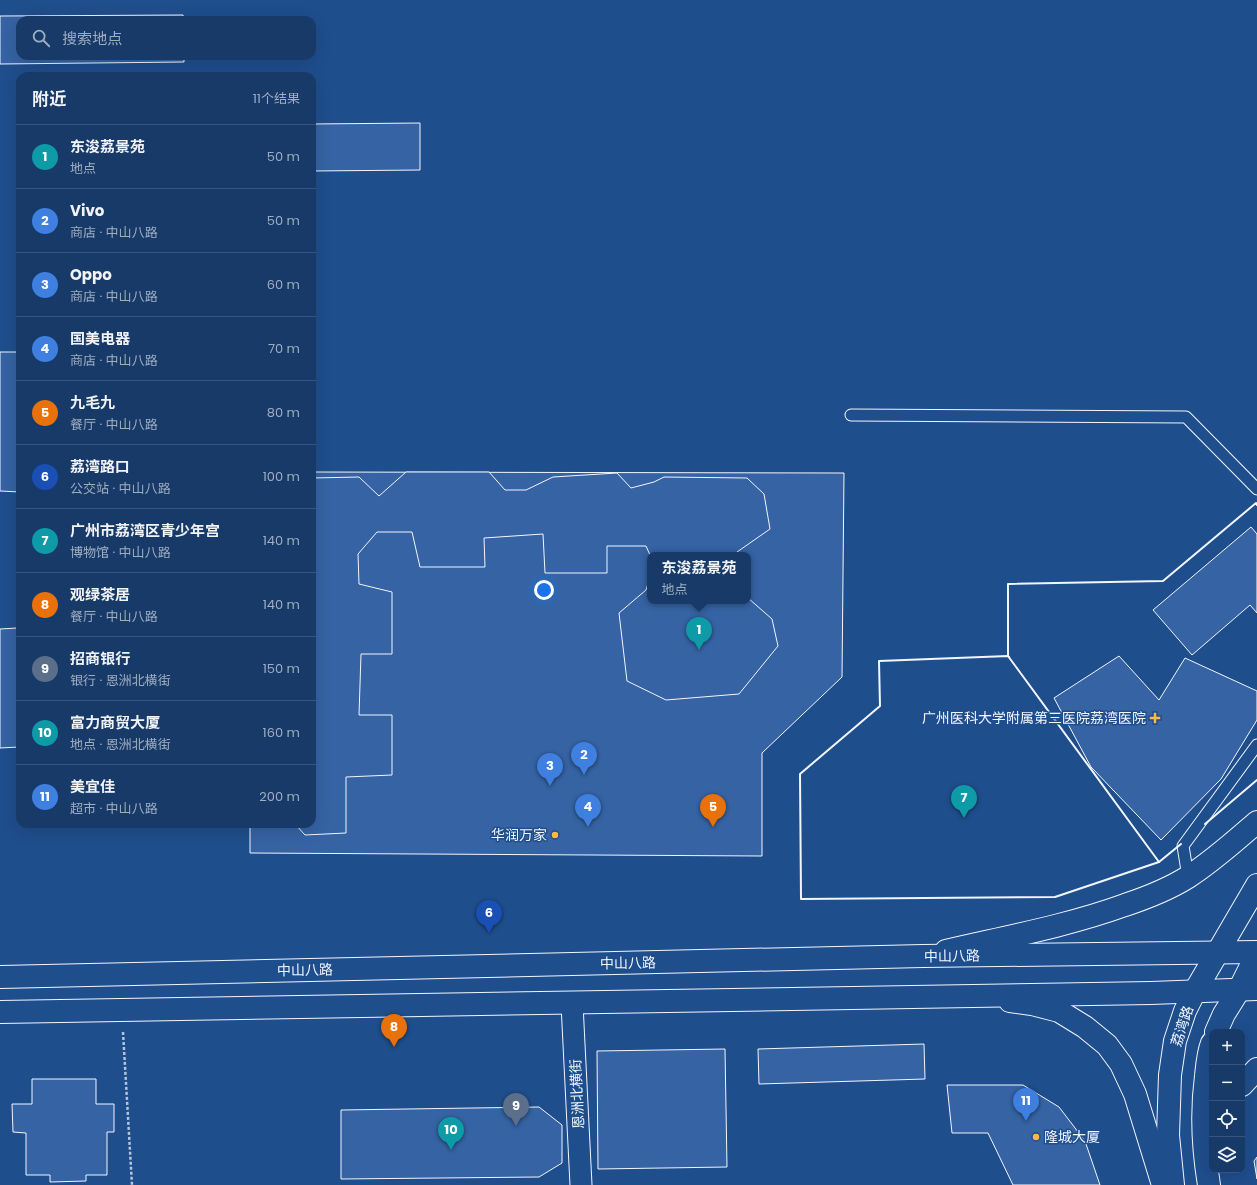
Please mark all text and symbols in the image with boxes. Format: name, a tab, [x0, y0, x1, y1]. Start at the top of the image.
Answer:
search box	[16, 16, 316, 60]
icon: search	[30, 27, 52, 49]
text: 搜索地点	[62, 28, 122, 49]
text: 附近	[32, 87, 66, 111]
text: 11个结果	[253, 89, 300, 108]
text: 东浚荔景苑	[70, 136, 145, 157]
text: 1	[43, 147, 47, 166]
text: 50 m	[267, 147, 300, 166]
text: 地点	[70, 159, 96, 178]
text: Vivo	[70, 200, 104, 221]
text: 2	[41, 211, 49, 230]
text: 50 m	[267, 211, 300, 230]
text: 商店 · 中山八路	[70, 223, 158, 242]
text: Oppo	[70, 264, 112, 285]
text: 3	[41, 275, 49, 294]
text: 60 m	[267, 275, 300, 294]
text: 商店 · 中山八路	[70, 287, 158, 306]
text: 国美电器	[70, 328, 130, 349]
text: 4	[41, 339, 49, 358]
text: 70 m	[268, 339, 300, 358]
text: 商店 · 中山八路	[70, 351, 158, 370]
text: 九毛九	[70, 392, 115, 413]
text: 5	[41, 403, 49, 422]
text: 80 m	[267, 403, 300, 422]
text: 餐厅 · 中山八路	[70, 415, 158, 434]
text: 荔湾路口	[70, 456, 130, 477]
text: 6	[41, 467, 49, 486]
text: 100 m	[263, 467, 300, 486]
text: 公交站 · 中山八路	[70, 479, 171, 498]
text: 广州市荔湾区青少年宫	[70, 520, 220, 541]
text: 7	[42, 531, 48, 550]
text: 140 m	[263, 531, 300, 550]
text: 博物馆 · 中山八路	[70, 543, 171, 562]
popup	[647, 552, 751, 604]
text: 东浚荔景苑	[661, 557, 737, 578]
your location	[534, 580, 554, 600]
text: 地点	[661, 580, 688, 599]
text: 观绿茶居	[70, 584, 130, 605]
text: 8	[41, 595, 49, 614]
text: 140 m	[263, 595, 300, 614]
text: 餐厅 · 中山八路	[70, 607, 158, 626]
pin: 1	[686, 617, 712, 650]
text: 招商银行	[70, 648, 130, 669]
text: 9	[41, 659, 49, 678]
text: 150 m	[263, 659, 300, 678]
text: 银行 · 恩洲北横街	[70, 671, 171, 690]
place label: 广州医科大学附属第三医院荔湾医院	[922, 708, 1146, 728]
text: 富力商贸大厦	[70, 712, 160, 733]
marker: 广州医科大学附属第三医院荔湾医院	[1149, 712, 1161, 724]
text: 10	[38, 723, 52, 742]
text: 160 m	[263, 723, 300, 742]
text: 地点 · 恩洲北横街	[70, 735, 171, 754]
pin: 2	[571, 742, 597, 775]
pin: 3	[537, 753, 563, 786]
text: 美宜佳	[70, 776, 115, 797]
pin: 7	[951, 785, 977, 818]
text: 11	[40, 787, 50, 806]
text: 200 m	[259, 787, 300, 806]
pin: 4	[575, 794, 601, 827]
pin: 5	[700, 794, 726, 827]
text: 超市 · 中山八路	[70, 799, 158, 818]
place label: 华润万家	[491, 825, 547, 845]
marker: 华润万家	[550, 830, 560, 840]
pin: 6	[476, 900, 502, 933]
street label: 中山八路	[924, 946, 980, 966]
street label: 中山八路	[600, 953, 656, 973]
street label: 中山八路	[277, 960, 333, 980]
street label: 荔湾路	[1166, 1003, 1198, 1049]
pin: 8	[381, 1014, 407, 1047]
map controls	[1209, 1029, 1245, 1173]
button: +	[1209, 1029, 1245, 1065]
street label: 恩洲北横街	[565, 1059, 589, 1129]
button: −	[1209, 1065, 1245, 1101]
pin: 11	[1013, 1088, 1039, 1121]
pin: 9	[503, 1093, 529, 1126]
button: locate	[1209, 1101, 1245, 1137]
pin: 10	[438, 1117, 464, 1150]
place label: 隆城大厦	[1044, 1127, 1100, 1147]
marker: 隆城大厦	[1031, 1132, 1041, 1142]
button: layers	[1209, 1137, 1245, 1173]

